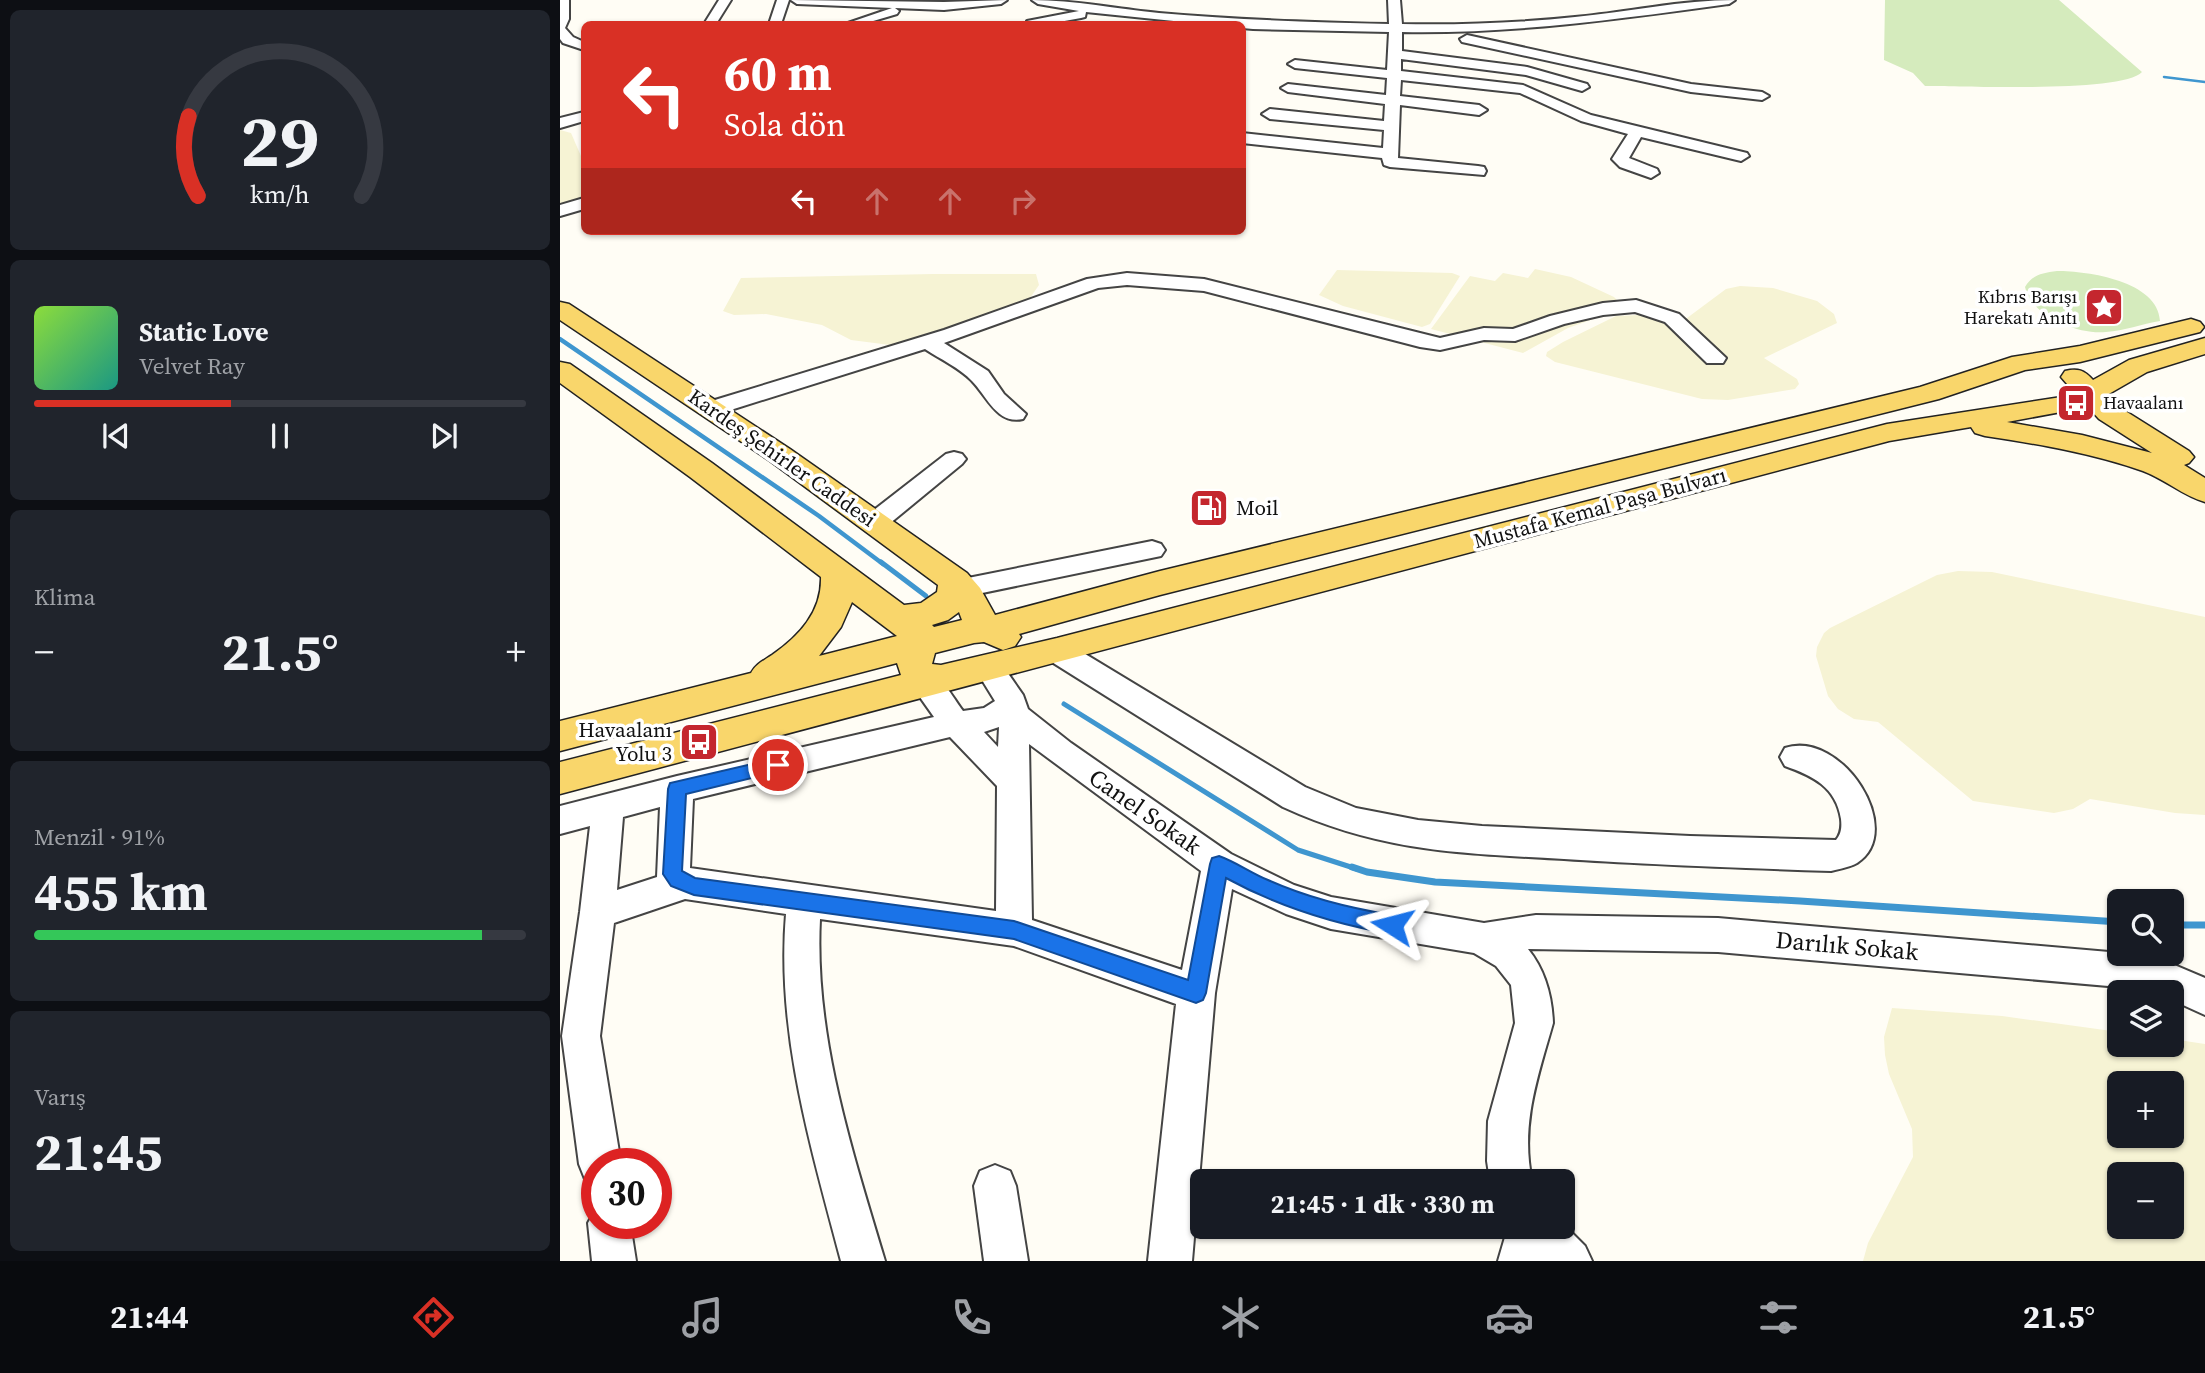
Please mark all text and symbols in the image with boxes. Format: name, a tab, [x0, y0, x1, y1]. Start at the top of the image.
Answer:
text: 60 m	[724, 39, 832, 106]
icon: left	[609, 49, 700, 140]
text: 29	[241, 91, 319, 190]
text: Sola dön	[724, 103, 846, 147]
text: km/h	[250, 177, 310, 211]
icon: left	[785, 182, 823, 220]
icon: ahead	[858, 182, 896, 220]
icon: ahead	[931, 182, 969, 220]
icon: right	[1004, 182, 1042, 220]
place label: Kıbrıs Barışı Harekatı Anıtı	[1964, 284, 2077, 330]
place icon: Kıbrıs Barışı Harekatı Anıtı	[2083, 286, 2125, 328]
text: Static Love	[139, 314, 268, 350]
text: Velvet Ray	[139, 350, 245, 382]
street label: Kardeş Şehirler Caddesi	[683, 382, 882, 533]
bus stop icon: Havaalanı	[2055, 382, 2097, 424]
place label: Havaalanı	[2103, 390, 2183, 415]
icon: previous	[97, 417, 135, 455]
icon: pause	[261, 417, 299, 455]
icon: next	[425, 417, 463, 455]
street label: Mustafa Kemal Paşa Bulvarı	[1470, 460, 1729, 555]
fuel station icon: Moil	[1188, 487, 1230, 529]
place label: Moil	[1236, 493, 1279, 522]
text: Klima	[34, 581, 95, 613]
text: 21.5°	[221, 616, 339, 687]
text: −	[34, 626, 54, 678]
text: +	[506, 626, 526, 678]
place label: Havaalanı Yolu 3	[578, 715, 672, 768]
bus stop icon: Havaalanı Yolu 3	[678, 721, 720, 763]
pin	[748, 735, 808, 795]
icon: arrive	[759, 746, 797, 784]
street label: Canel Sokak	[1082, 761, 1209, 863]
text: Menzil · 91%	[34, 821, 165, 853]
text: 455 km	[34, 856, 208, 927]
position arrow	[1355, 888, 1429, 962]
map controls	[2107, 889, 2184, 1239]
button: search	[2107, 889, 2184, 966]
street label: Darılık Sokak	[1774, 923, 1921, 968]
button: layers	[2107, 980, 2184, 1057]
button: +	[2107, 1071, 2184, 1148]
text: Varış	[34, 1081, 86, 1113]
text: 21:45	[34, 1116, 162, 1187]
speed limit sign: 30	[581, 1148, 672, 1239]
button: −	[2107, 1162, 2184, 1239]
text: 21:45 · 1 dk · 330 m	[1270, 1186, 1495, 1222]
icon: directions	[409, 1293, 458, 1342]
icon: music	[678, 1293, 727, 1342]
icon: phone	[947, 1293, 996, 1342]
icon: climate	[1216, 1293, 1265, 1342]
icon: car	[1485, 1293, 1534, 1342]
icon: filters	[1754, 1293, 1803, 1342]
text: 21:44	[110, 1295, 189, 1339]
text: 21.5°	[2023, 1295, 2095, 1339]

